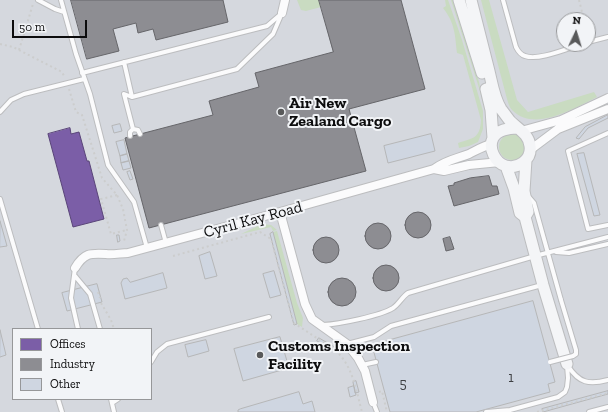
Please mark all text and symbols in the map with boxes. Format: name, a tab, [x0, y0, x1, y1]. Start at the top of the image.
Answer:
scale bar	[14, 12, 89, 38]
north arrow	[556, 12, 596, 52]
text: N	[572, 14, 581, 27]
text: 50 m	[19, 20, 45, 34]
place label: Air New Zealand Cargo	[289, 93, 391, 131]
marker: Air New Zealand Cargo	[276, 107, 286, 117]
street label: Cyril Kay Road	[202, 198, 304, 242]
legend	[12, 328, 152, 400]
place label: Customs Inspection Facility	[268, 336, 410, 374]
text: Offices	[50, 337, 86, 351]
marker: Customs Inspection Facility	[255, 350, 265, 360]
text: Industry	[50, 357, 95, 371]
house number: 1	[508, 370, 514, 386]
house number: 5	[399, 376, 407, 392]
text: Other	[50, 377, 81, 391]

